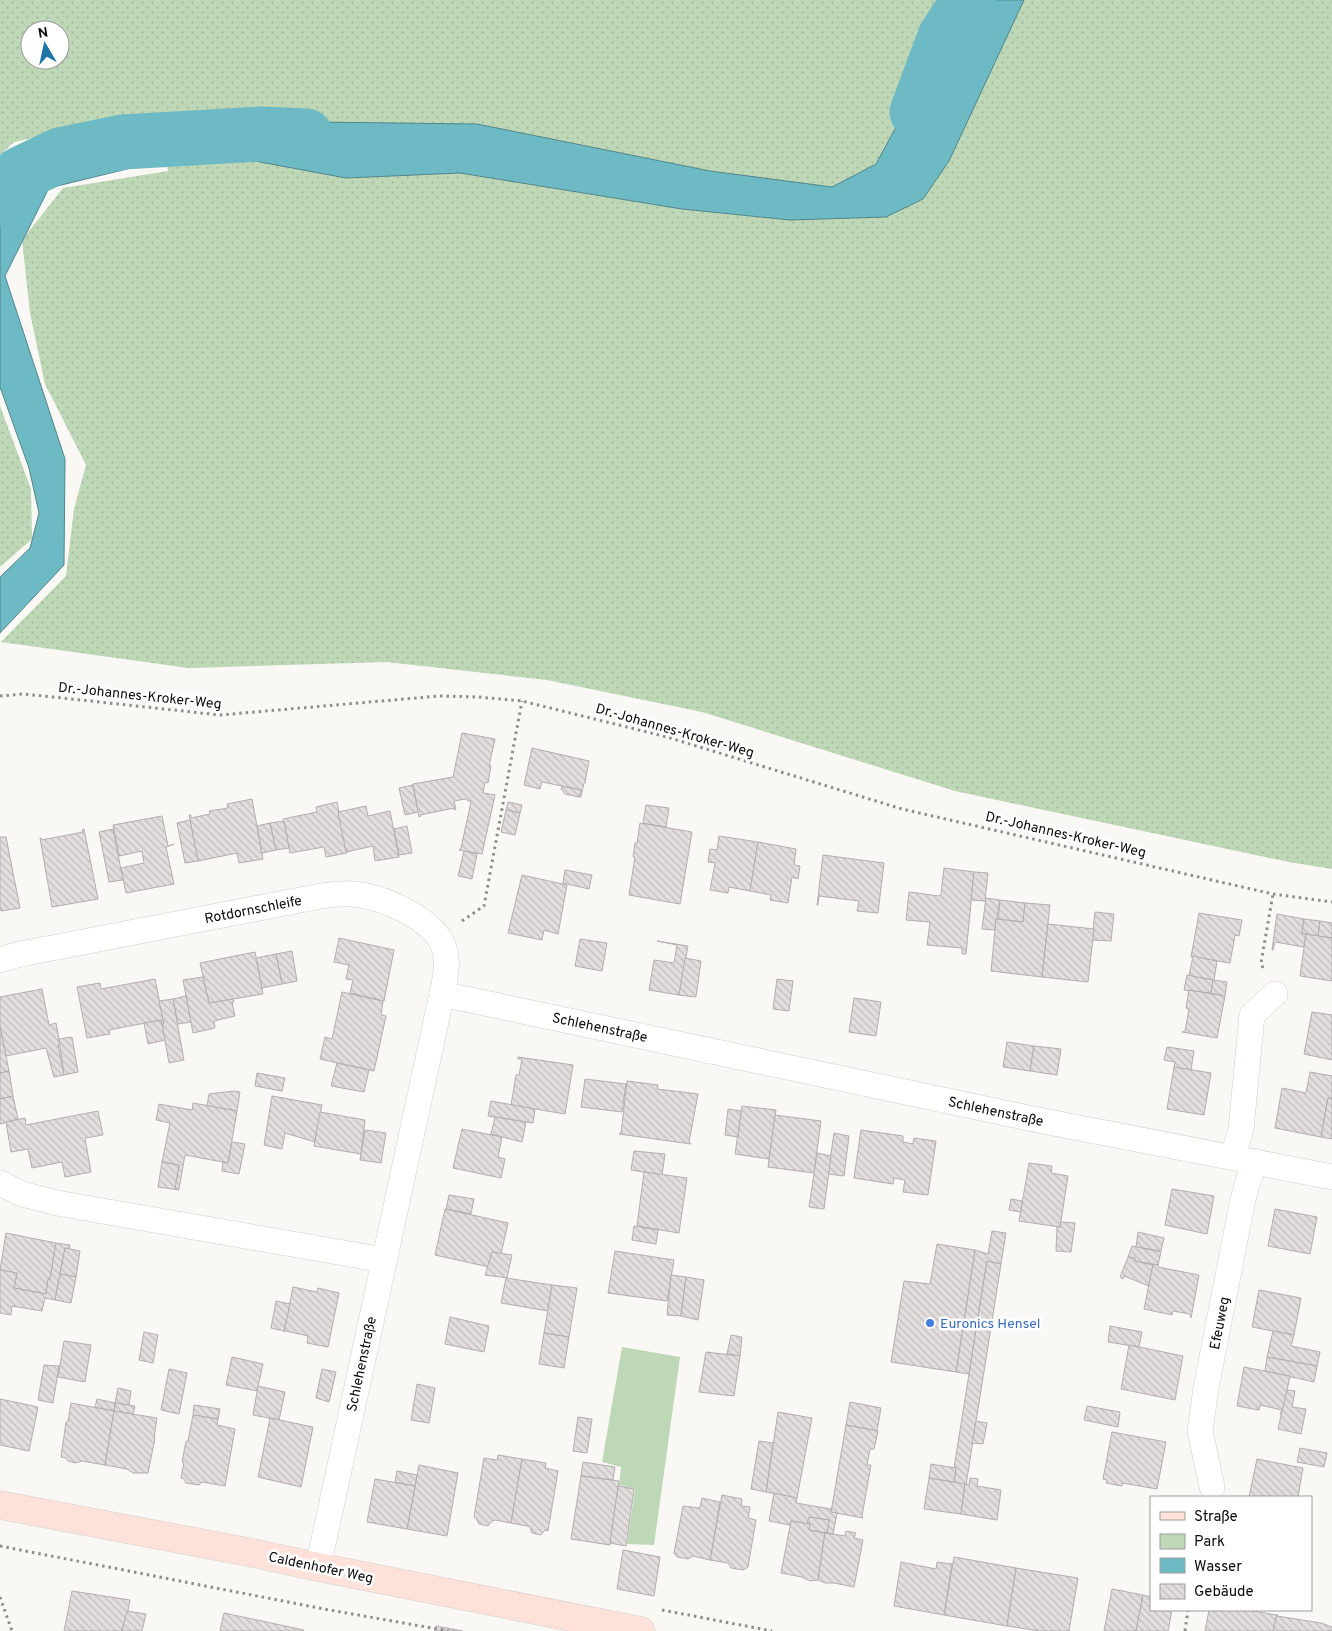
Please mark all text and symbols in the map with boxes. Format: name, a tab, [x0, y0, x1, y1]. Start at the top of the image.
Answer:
north arrow	[20, 20, 70, 70]
text: N	[37, 24, 50, 43]
street label: Dr.-Johannes-Kroker-Weg	[57, 679, 222, 714]
street label: Dr.-Johannes-Kroker-Weg	[593, 701, 756, 762]
street label: Dr.-Johannes-Kroker-Weg	[984, 809, 1148, 862]
street label: Rotdornschleife	[203, 893, 303, 928]
street label: Schlehenstraße	[551, 1010, 649, 1047]
street label: Schlehenstraße	[947, 1094, 1045, 1131]
street label: Efeuweg	[1207, 1295, 1234, 1351]
street label: Schlehenstraße	[344, 1315, 381, 1413]
place label: Euronics Hensel	[940, 1316, 1040, 1333]
marker: Euronics Hensel	[924, 1317, 936, 1329]
legend	[1150, 1496, 1312, 1611]
text: Straße	[1194, 1508, 1238, 1527]
text: Park	[1194, 1533, 1225, 1552]
street label: Caldenhofer Weg	[267, 1549, 375, 1588]
text: Wasser	[1194, 1558, 1242, 1577]
text: Gebäude	[1194, 1583, 1254, 1602]

